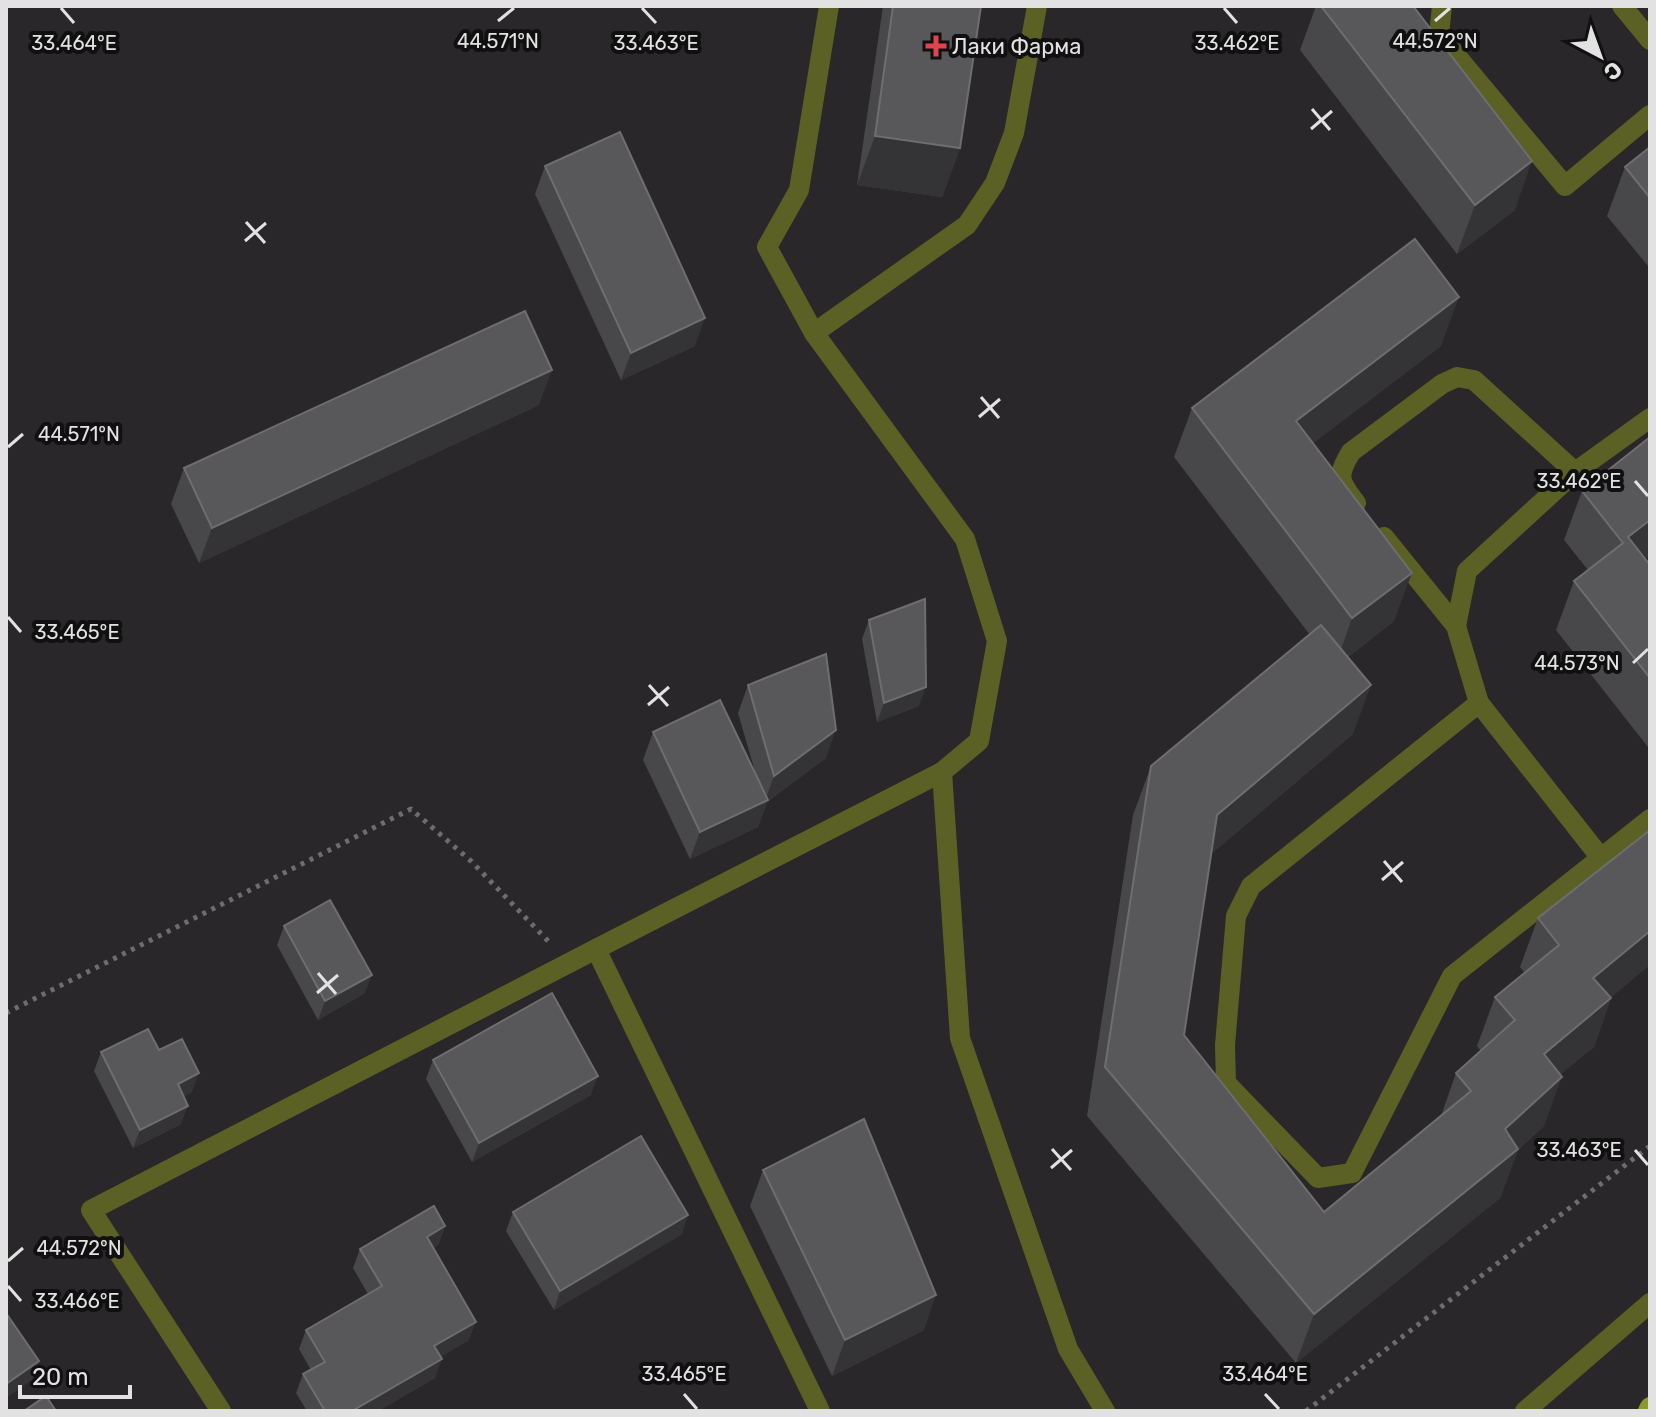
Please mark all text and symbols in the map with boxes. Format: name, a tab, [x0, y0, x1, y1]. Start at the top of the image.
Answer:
north arrow	[1560, 16, 1640, 96]
text: 44.571°N	[457, 29, 539, 53]
text: 44.572°N	[1392, 29, 1478, 53]
text: 33.464°E	[31, 31, 117, 55]
text: 33.463°E	[613, 31, 699, 55]
text: 33.462°E	[1195, 31, 1279, 55]
place label: Лаки Фарма	[952, 33, 1081, 60]
marker: Лаки Фарма	[927, 37, 945, 55]
text: С	[1598, 55, 1627, 86]
text: 44.571°N	[38, 422, 120, 446]
text: 33.462°E	[1537, 469, 1621, 493]
text: 33.465°E	[34, 620, 120, 644]
text: 44.573°N	[1534, 651, 1620, 675]
text: 33.463°E	[1536, 1138, 1622, 1162]
text: 44.572°N	[36, 1236, 122, 1260]
text: 33.466°E	[34, 1289, 120, 1313]
scale bar	[20, 1349, 130, 1399]
text: 33.465°E	[641, 1362, 727, 1386]
text: 33.464°E	[1222, 1362, 1308, 1386]
text: 20 m	[32, 1363, 89, 1391]

